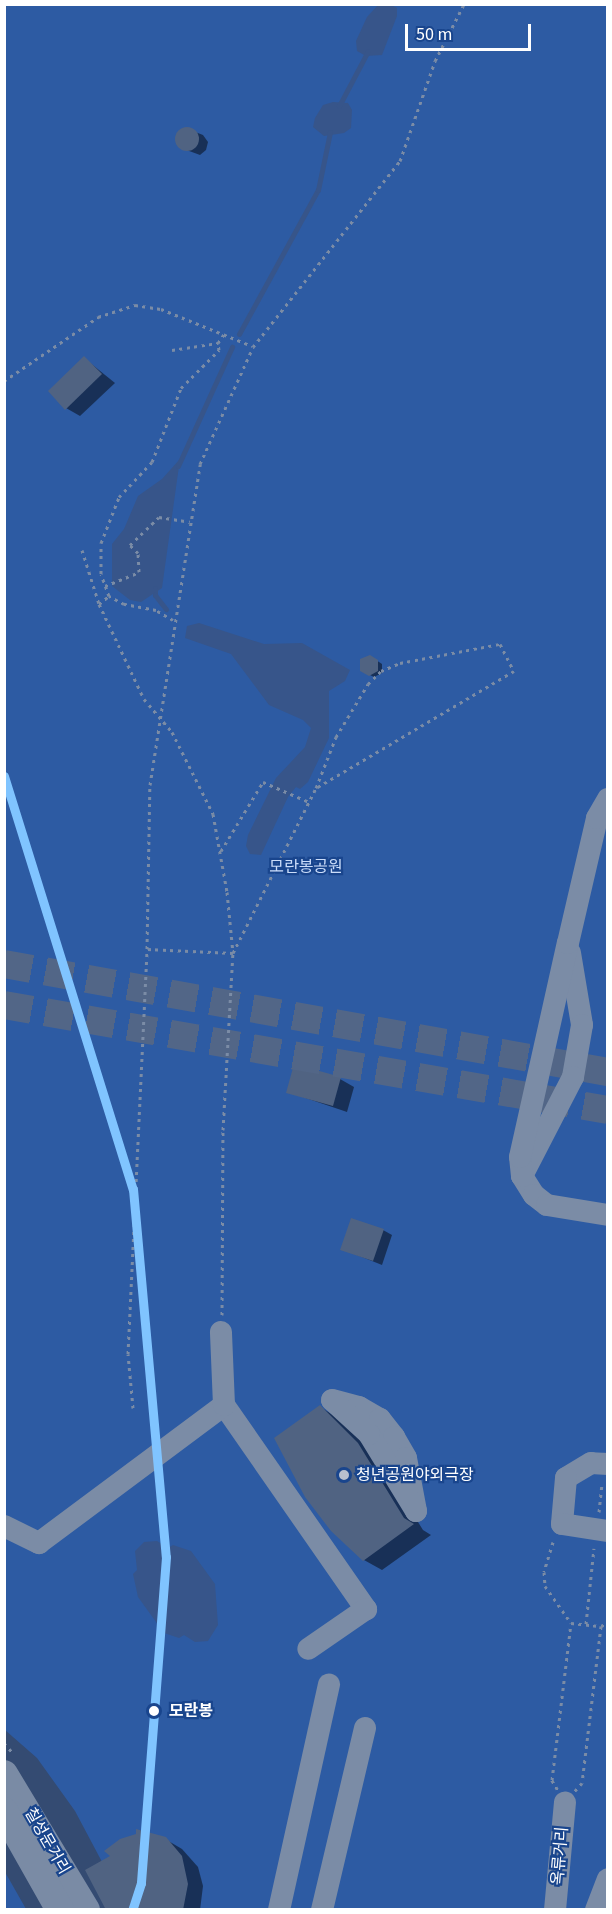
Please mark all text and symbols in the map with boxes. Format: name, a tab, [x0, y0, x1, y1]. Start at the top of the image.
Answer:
scale bar	[408, 12, 534, 50]
text: 50 m	[416, 22, 452, 47]
park label: 모란봉공원	[269, 857, 343, 877]
place label: 청년공원야외극장	[356, 1465, 474, 1485]
marker: 청년공원야외극장	[337, 1468, 351, 1482]
marker: 모란봉	[144, 1701, 164, 1721]
place label: 모란봉	[169, 1701, 213, 1721]
street label: 칠성문거리	[20, 1804, 74, 1878]
street label: 옥류거리	[548, 1826, 572, 1886]

